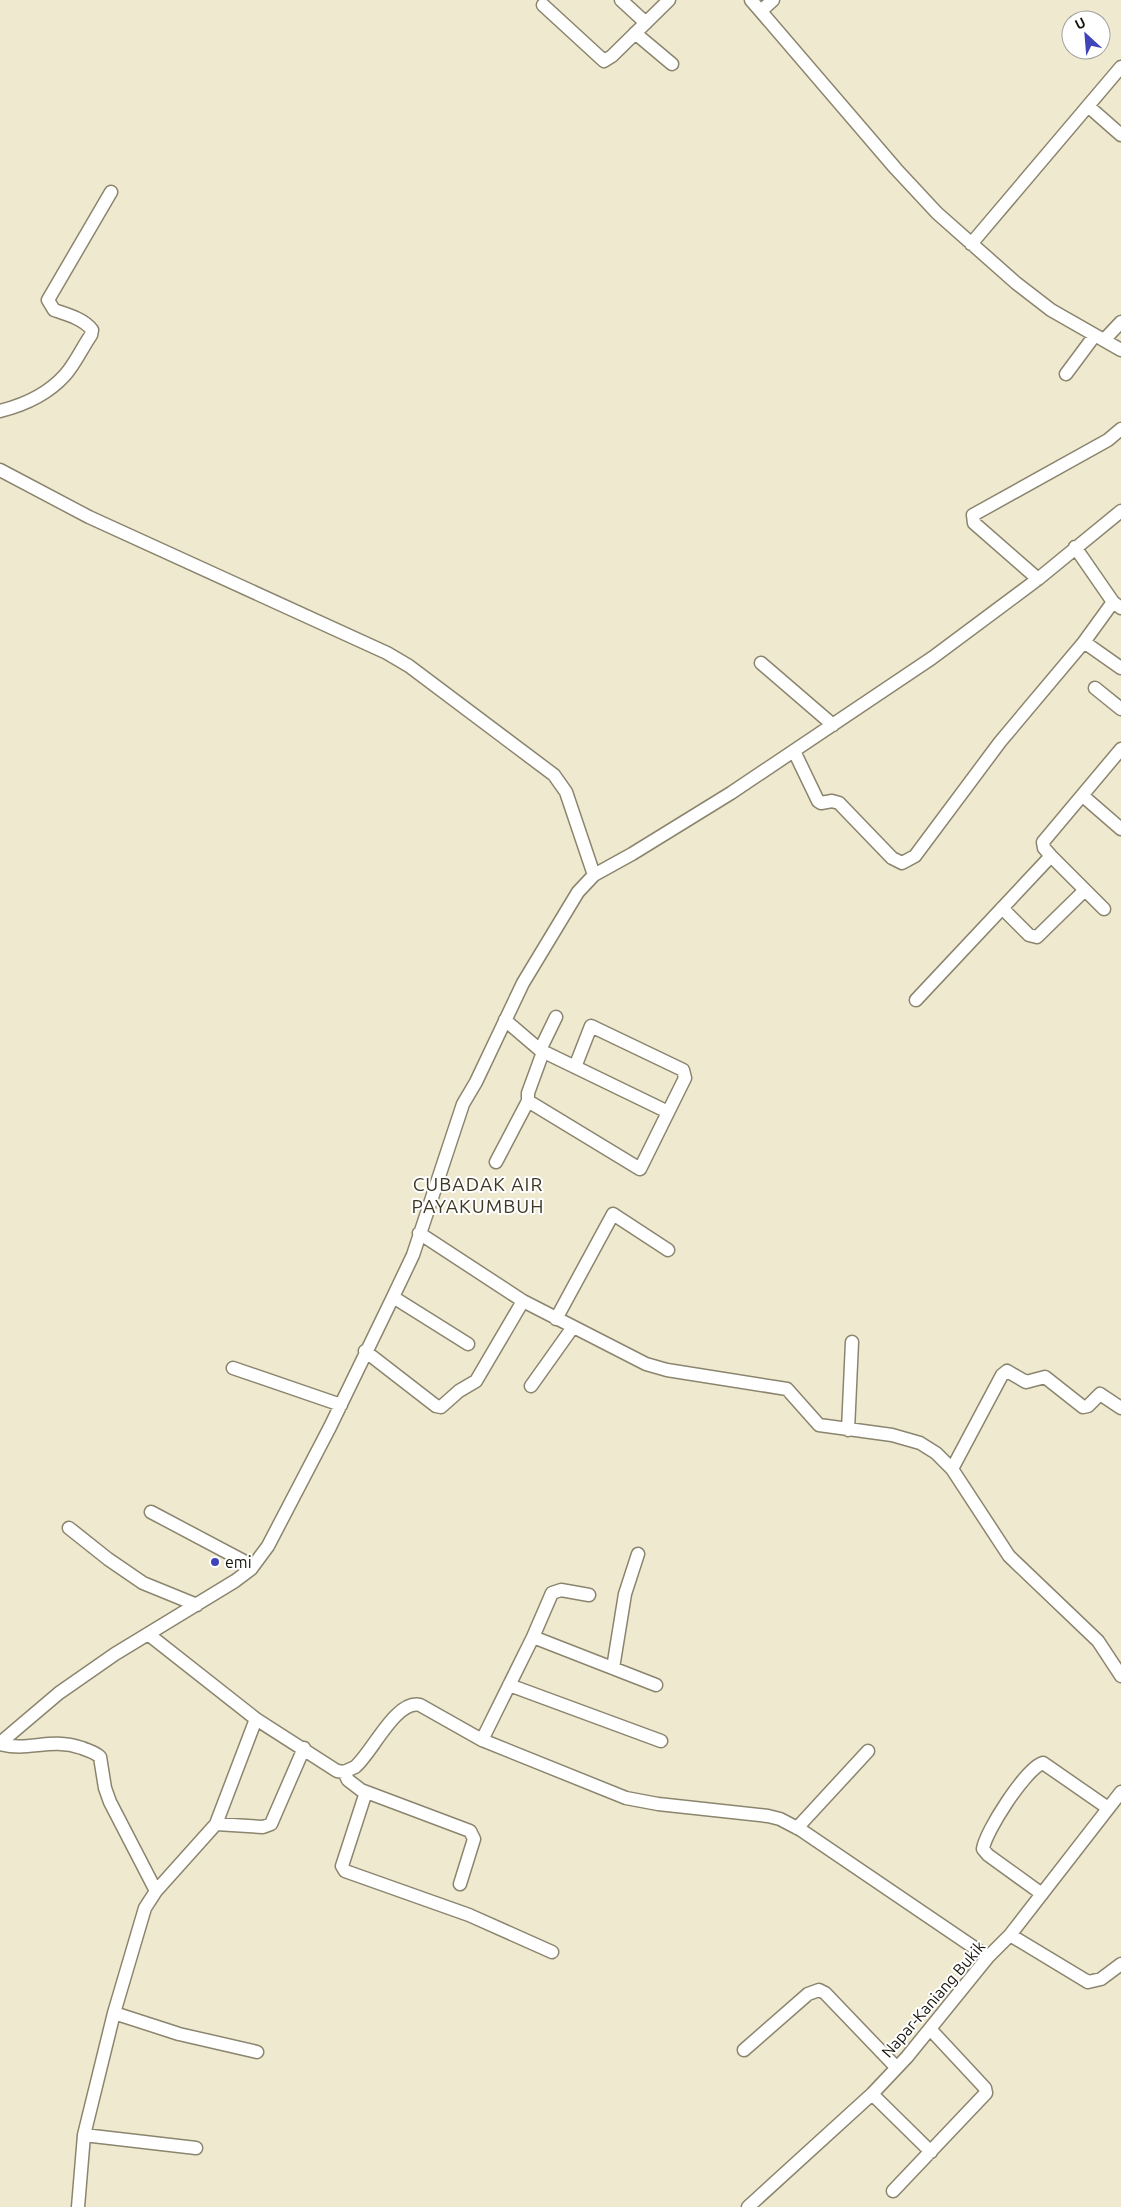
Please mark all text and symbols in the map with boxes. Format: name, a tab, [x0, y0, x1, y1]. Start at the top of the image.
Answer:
north arrow	[1061, 10, 1111, 60]
text: U	[1072, 14, 1088, 33]
district label: CUBADAK AIR PAYAKUMBUH	[412, 1173, 544, 1217]
place label: emi	[225, 1553, 252, 1571]
marker: emi	[209, 1556, 221, 1568]
street label: Napar-Kaniang Bukik	[878, 1937, 988, 2061]

